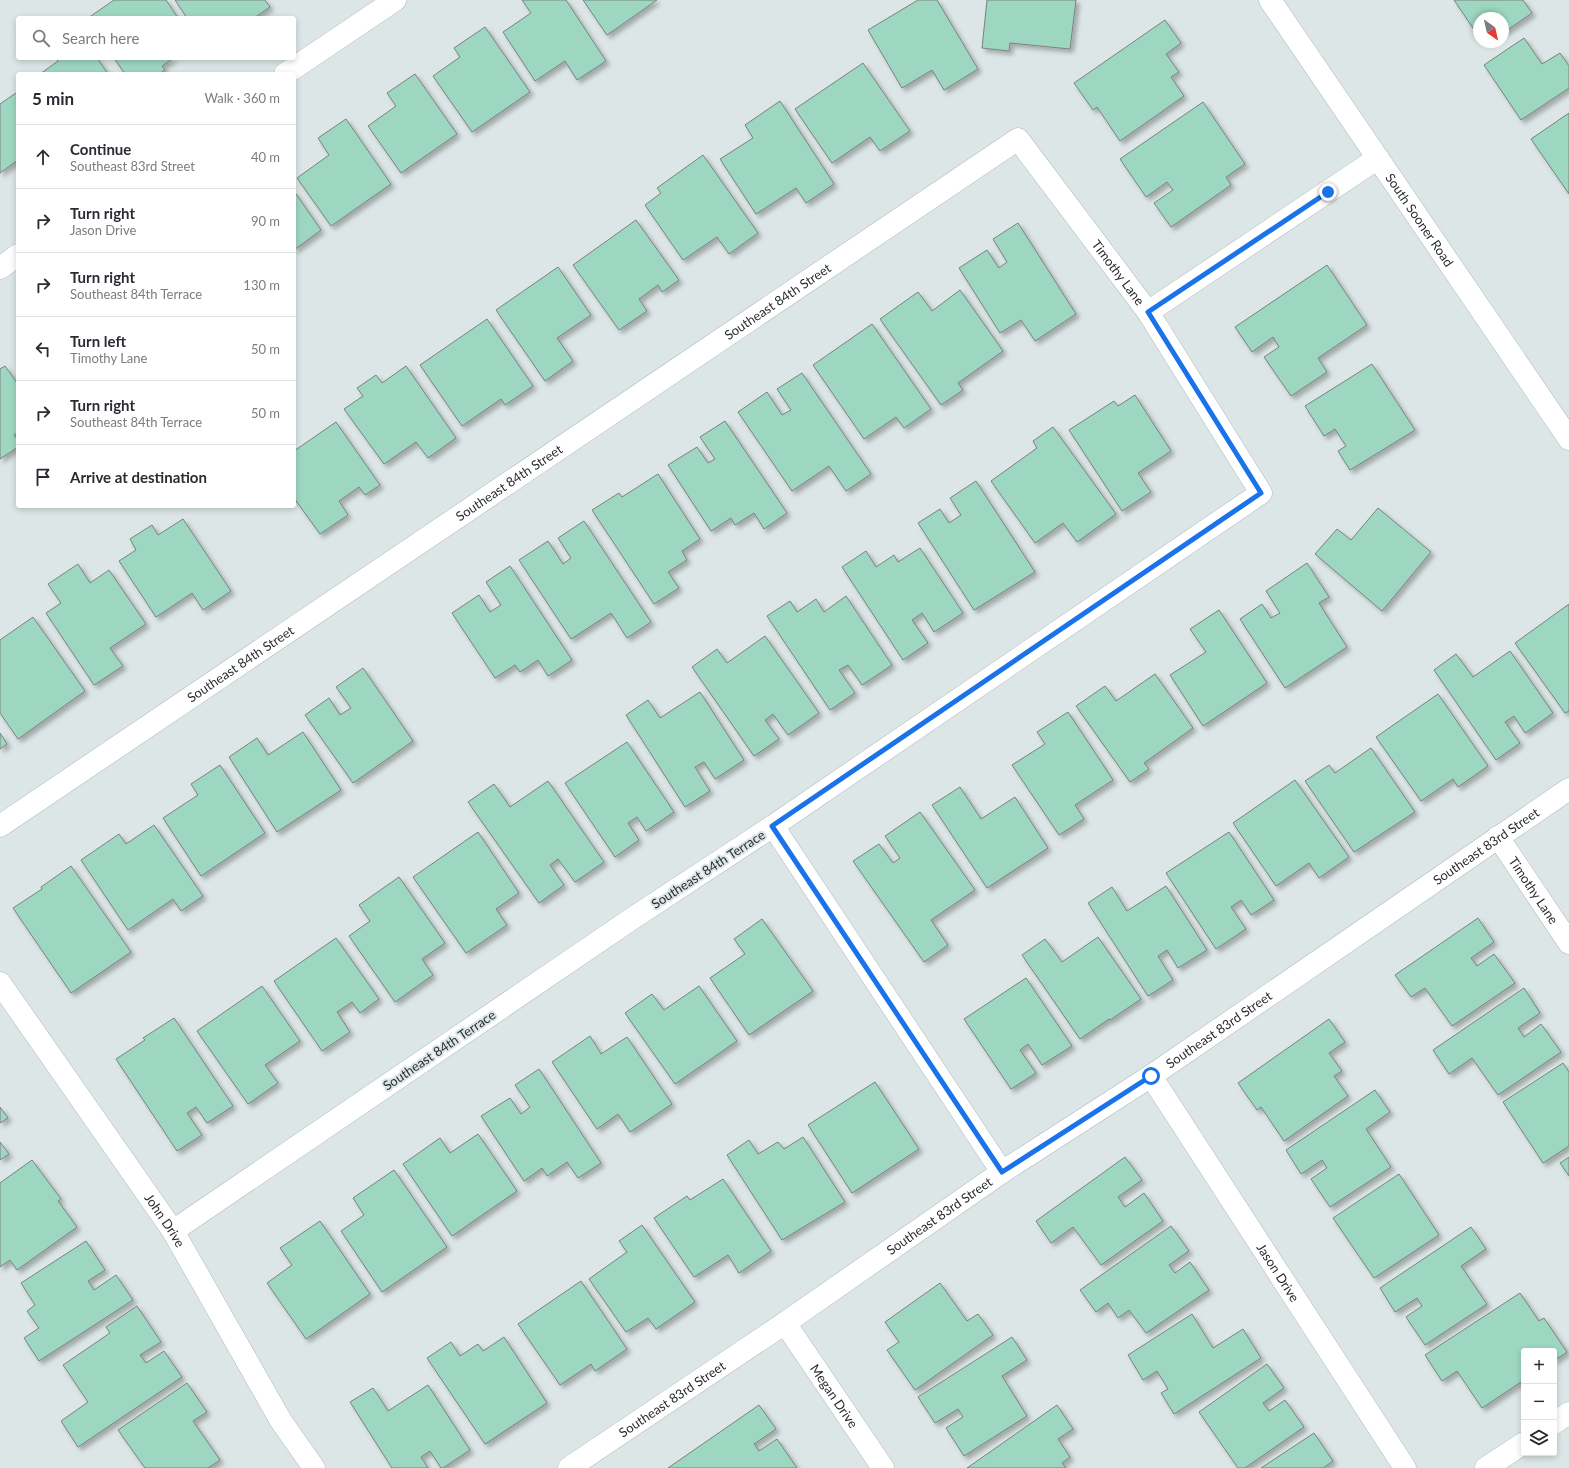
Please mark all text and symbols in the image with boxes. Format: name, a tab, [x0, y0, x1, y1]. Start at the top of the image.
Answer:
north arrow	[1473, 12, 1509, 48]
search box	[16, 16, 296, 60]
icon: search	[30, 27, 52, 49]
text: Search here	[62, 29, 139, 47]
text: 5 min	[32, 88, 74, 109]
text: Walk · 360 m	[204, 90, 280, 106]
text: Continue	[70, 140, 131, 158]
icon: ahead	[32, 146, 54, 168]
text: 40 m	[251, 149, 280, 165]
text: Southeast 83rd Street	[70, 158, 195, 174]
street label: South Sooner Road	[1382, 170, 1457, 270]
route end	[1319, 183, 1337, 201]
text: Turn right	[70, 204, 135, 222]
icon: right	[32, 210, 54, 232]
text: 90 m	[251, 213, 280, 229]
text: Jason Drive	[70, 222, 136, 238]
street label: Timothy Lane	[1089, 237, 1148, 308]
street label: Southeast 84th Street	[721, 259, 834, 343]
text: Turn right	[70, 268, 135, 286]
icon: right	[32, 274, 54, 296]
text: 130 m	[243, 277, 280, 293]
text: Southeast 84th Terrace	[70, 286, 202, 302]
text: Turn left	[70, 332, 126, 350]
icon: left	[32, 338, 54, 360]
text: 50 m	[251, 341, 280, 357]
text: Timothy Lane	[70, 350, 147, 366]
text: Turn right	[70, 396, 135, 414]
icon: right	[32, 402, 54, 424]
text: 50 m	[251, 405, 280, 421]
text: Southeast 84th Terrace	[70, 414, 202, 430]
street label: Southeast 84th Street	[453, 441, 566, 524]
icon: arrive	[32, 466, 54, 488]
text: Arrive at destination	[70, 468, 207, 486]
street label: Southeast 84th Street	[184, 622, 297, 705]
street label: Southeast 83rd Street	[1430, 804, 1542, 888]
street label: Southeast 84th Terrace	[648, 826, 768, 912]
street label: Timothy Lane	[1505, 854, 1562, 927]
street label: Southeast 83rd Street	[1163, 987, 1275, 1071]
street label: Southeast 84th Terrace	[380, 1006, 498, 1094]
route start	[1142, 1067, 1160, 1085]
street label: Southeast 83rd Street	[883, 1173, 995, 1258]
street label: John Drive	[141, 1190, 189, 1250]
street label: Jason Drive	[1253, 1240, 1303, 1305]
map controls	[1521, 1348, 1557, 1456]
button: +	[1521, 1348, 1557, 1384]
street label: Southeast 83rd Street	[616, 1357, 729, 1440]
street label: Megan Drive	[807, 1361, 862, 1431]
button: −	[1521, 1384, 1557, 1420]
button: layers	[1521, 1420, 1557, 1456]

